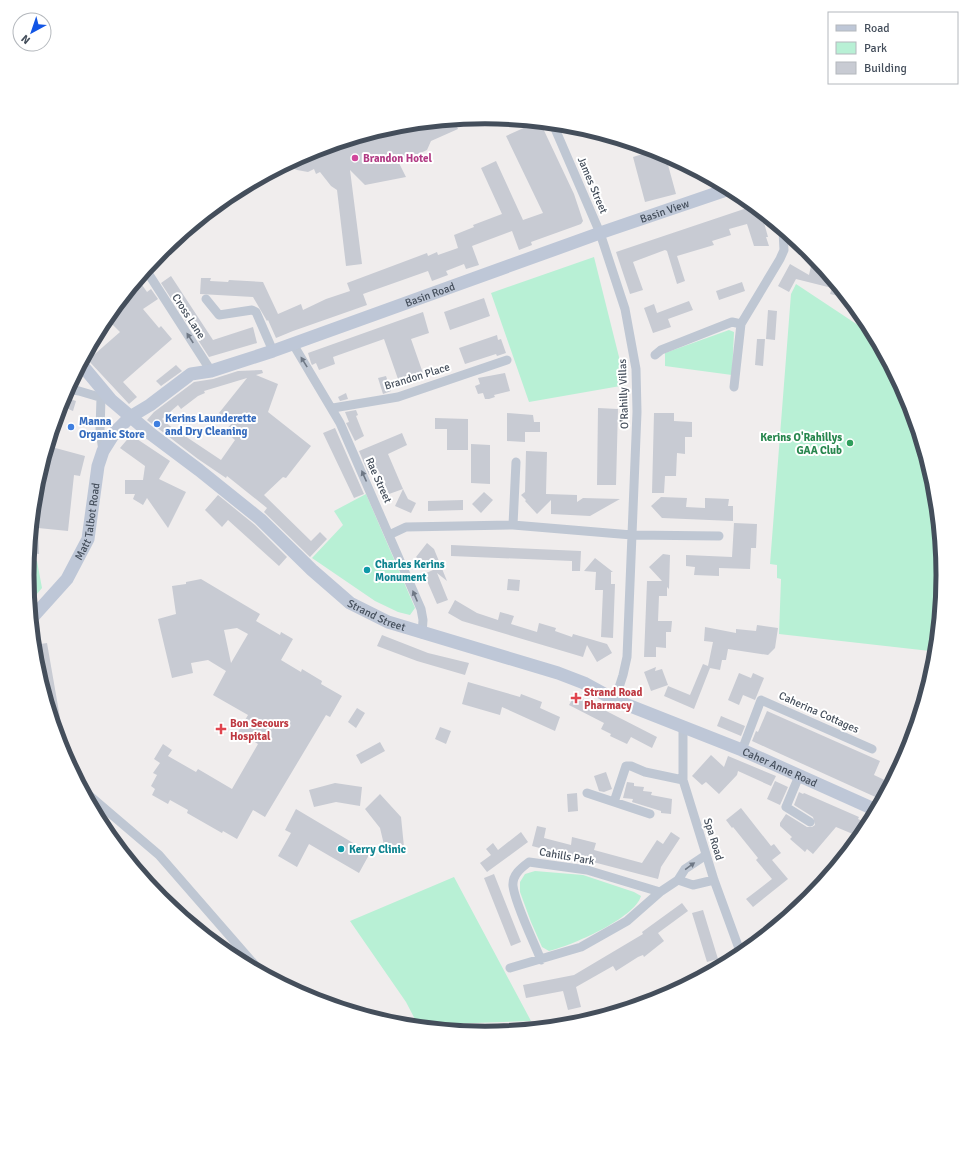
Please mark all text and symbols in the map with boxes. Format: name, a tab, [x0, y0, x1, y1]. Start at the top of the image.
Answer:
north arrow	[12, 12, 52, 52]
legend	[828, 12, 958, 84]
text: Road	[864, 21, 890, 36]
text: N	[19, 32, 33, 47]
text: Park	[864, 41, 887, 56]
text: Building	[864, 61, 907, 76]
place label: Brandon Hotel	[363, 152, 433, 165]
marker: Brandon Hotel	[350, 153, 360, 163]
street label: James Street	[575, 155, 610, 216]
street label: Basin View	[638, 197, 691, 226]
street label: Basin Road	[403, 280, 457, 310]
street label: Cross Lane	[169, 291, 208, 341]
one-way arrow	[186, 333, 194, 344]
one-way arrow	[300, 356, 307, 367]
street label: O'Rahilly Villas	[616, 358, 631, 429]
street label: Brandon Place	[383, 360, 451, 393]
place label: Kerins Launderette and Dry Cleaning	[165, 412, 257, 438]
place label: Manna Organic Store	[79, 415, 145, 441]
marker: Kerins Launderette and Dry Cleaning	[152, 419, 162, 429]
marker: Manna Organic Store	[66, 422, 76, 432]
place label: Kerins O'Rahillys GAA Club	[760, 431, 842, 457]
marker: Kerins O'Rahillys GAA Club	[845, 438, 855, 448]
street label: Rae Street	[363, 455, 394, 505]
one-way arrow	[361, 471, 367, 482]
street label: Matt Talbot Road	[72, 482, 103, 562]
place label: Charles Kerins Monument	[375, 558, 445, 584]
marker: Charles Kerins Monument	[362, 565, 372, 575]
one-way arrow	[412, 590, 418, 601]
street label: Strand Street	[345, 597, 407, 634]
place label: Strand Road Pharmacy	[584, 686, 642, 712]
street label: Caherina Cottages	[777, 689, 861, 736]
marker: Strand Road Pharmacy	[571, 693, 581, 703]
place label: Bon Secours Hospital	[230, 717, 289, 743]
marker: Bon Secours Hospital	[215, 723, 227, 735]
street label: Caher Anne Road	[740, 745, 819, 790]
street label: Spa Road	[701, 816, 726, 862]
place label: Kerry Clinic	[349, 843, 406, 856]
marker: Kerry Clinic	[336, 844, 346, 854]
street label: Cahills Park	[538, 845, 596, 868]
one-way arrow	[685, 862, 696, 870]

